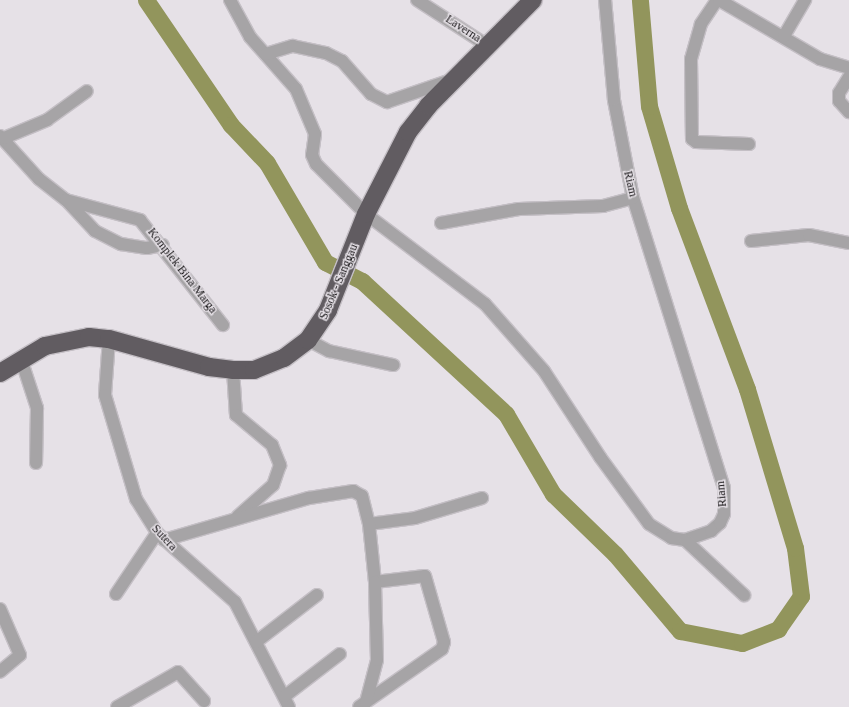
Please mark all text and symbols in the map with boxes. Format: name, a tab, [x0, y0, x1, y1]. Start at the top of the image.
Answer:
street label: Laverna	[443, 12, 483, 46]
street label: Riam	[620, 170, 640, 198]
street label: Komplek Bina Marga	[144, 225, 220, 317]
street label: Sosok - Sanggau	[317, 242, 361, 322]
street label: Riam	[714, 480, 730, 508]
street label: Sutera	[148, 522, 180, 554]

